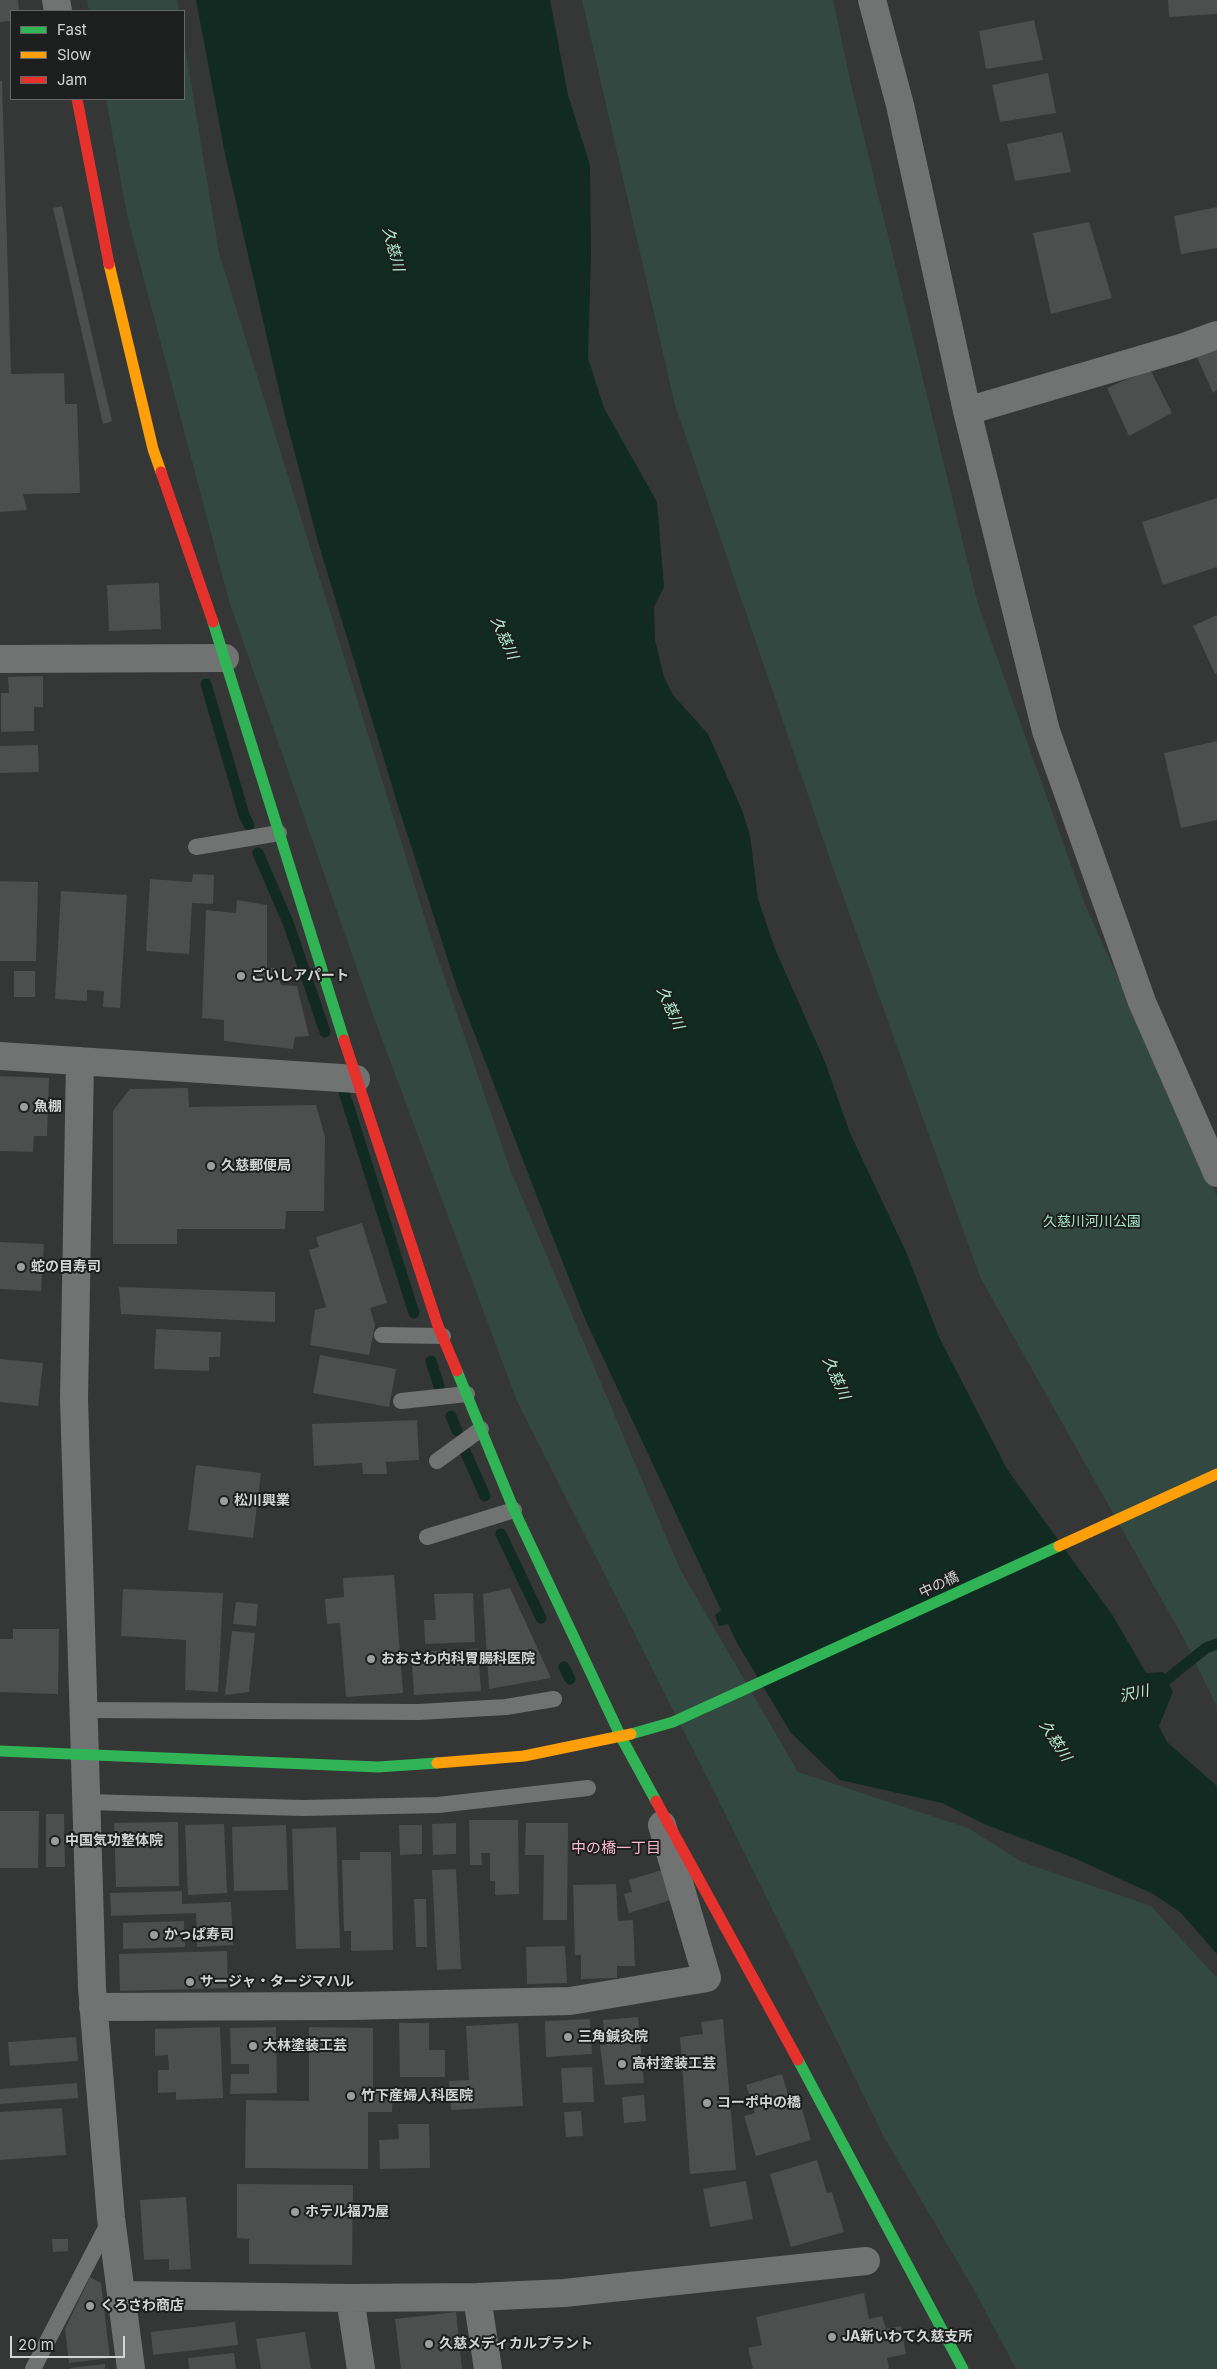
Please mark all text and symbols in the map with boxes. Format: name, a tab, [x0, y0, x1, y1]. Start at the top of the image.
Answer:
legend	[10, 10, 185, 100]
text: Fast	[57, 20, 87, 39]
text: Slow	[57, 45, 91, 64]
text: Jam	[57, 70, 87, 89]
water label: 久慈川	[378, 225, 408, 273]
water label: 久慈川	[487, 614, 521, 662]
place label: ごいしアパート	[251, 968, 349, 984]
marker: ごいしアパート	[235, 970, 247, 982]
water label: 久慈川	[653, 984, 687, 1032]
place label: 魚棚	[34, 1099, 62, 1115]
marker: 魚棚	[18, 1101, 30, 1113]
place label: 久慈郵便局	[221, 1158, 291, 1174]
marker: 久慈郵便局	[205, 1160, 217, 1172]
park label: 久慈川河川公園	[1043, 1214, 1141, 1230]
place label: 蛇の目寿司	[31, 1259, 101, 1275]
marker: 蛇の目寿司	[15, 1261, 27, 1273]
water label: 久慈川	[819, 1354, 853, 1402]
place label: 松川興業	[234, 1493, 290, 1509]
marker: 松川興業	[218, 1495, 230, 1507]
street label: 中の橋	[916, 1569, 962, 1601]
place label: おおさわ内科胃腸科医院	[381, 1651, 535, 1667]
marker: おおさわ内科胃腸科医院	[365, 1653, 377, 1665]
water label: 沢川	[1117, 1682, 1151, 1706]
water label: 久慈川	[1035, 1717, 1075, 1765]
place label: 中国気功整体院	[65, 1833, 163, 1849]
marker: 中国気功整体院	[49, 1835, 61, 1847]
district label: 中の橋一丁目	[571, 1839, 661, 1857]
place label: かっぱ寿司	[164, 1927, 234, 1943]
marker: かっぱ寿司	[148, 1929, 160, 1941]
place label: サージャ・タージマハル	[200, 1974, 354, 1990]
marker: サージャ・タージマハル	[184, 1976, 196, 1988]
place label: 三角鍼灸院	[578, 2029, 648, 2045]
marker: 三角鍼灸院	[562, 2031, 574, 2043]
place label: 大林塗装工芸	[263, 2038, 347, 2054]
marker: 大林塗装工芸	[247, 2040, 259, 2052]
place label: 高村塗装工芸	[632, 2056, 716, 2072]
marker: 高村塗装工芸	[616, 2058, 628, 2070]
place label: 竹下産婦人科医院	[361, 2088, 473, 2104]
marker: 竹下産婦人科医院	[345, 2090, 357, 2102]
place label: コーポ中の橋	[717, 2095, 801, 2111]
marker: コーポ中の橋	[701, 2097, 713, 2109]
place label: ホテル福乃屋	[305, 2204, 389, 2220]
marker: ホテル福乃屋	[289, 2206, 301, 2218]
place label: くろさわ商店	[100, 2298, 184, 2314]
marker: くろさわ商店	[84, 2300, 96, 2312]
scale bar	[12, 2326, 128, 2358]
place label: JA新いわて久慈支所	[842, 2329, 972, 2345]
marker: JA新いわて久慈支所	[826, 2331, 838, 2343]
text: 20 m	[18, 2335, 54, 2354]
place label: 久慈メディカルプラント	[439, 2336, 593, 2352]
marker: 久慈メディカルプラント	[423, 2338, 435, 2350]

